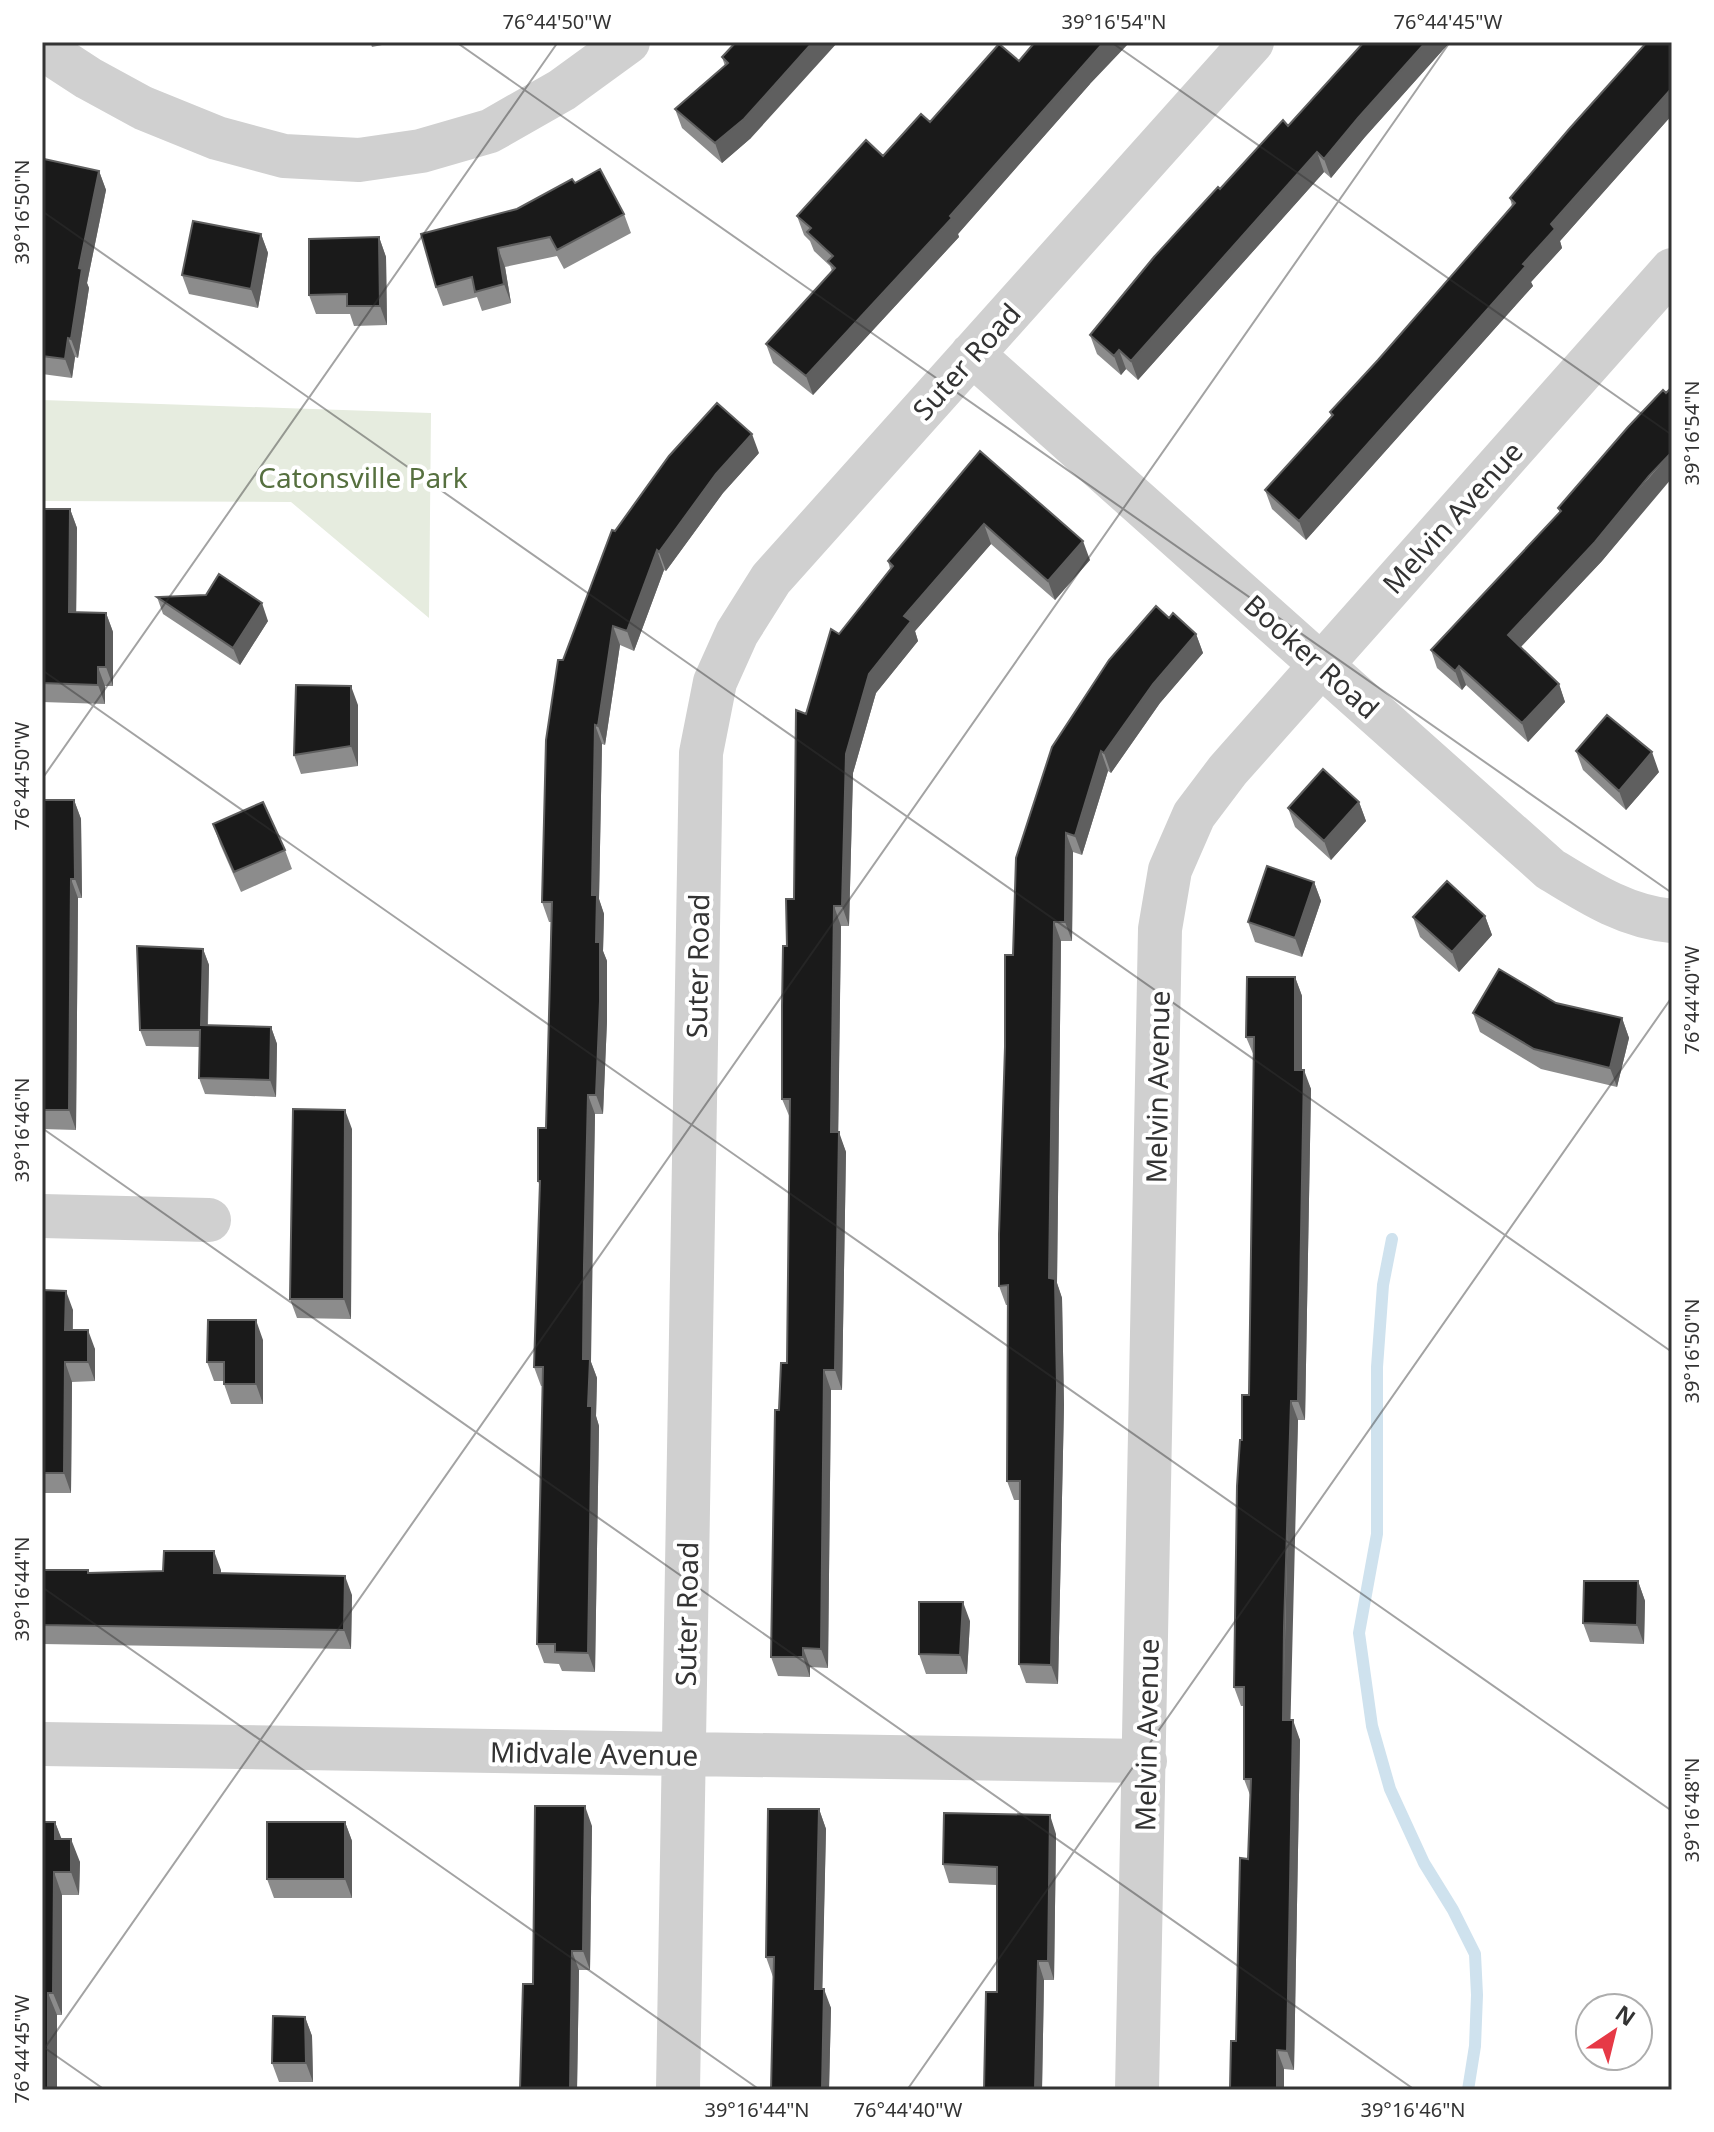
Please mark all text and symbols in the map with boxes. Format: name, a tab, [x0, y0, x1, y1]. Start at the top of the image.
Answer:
text: 76°44'50"W	[503, 8, 612, 35]
text: 39°16'54"N	[1061, 8, 1167, 35]
text: 76°44'45"W	[1394, 8, 1503, 35]
text: 39°16'50"N	[8, 159, 35, 265]
street label: Suter Road	[903, 295, 1029, 427]
text: 39°16'54"N	[1678, 380, 1705, 486]
street label: Melvin Avenue	[1373, 433, 1531, 601]
park label: Catonsville Park	[258, 458, 468, 496]
street label: Booker Road	[1237, 585, 1387, 727]
text: 76°44'50"W	[8, 721, 35, 830]
street label: Suter Road	[677, 893, 717, 1039]
text: 76°44'40"W	[1678, 945, 1705, 1054]
street label: Melvin Avenue	[1136, 990, 1178, 1184]
text: 39°16'46"N	[8, 1077, 35, 1183]
text: 39°16'50"N	[1678, 1298, 1705, 1404]
text: 39°16'44"N	[8, 1536, 35, 1642]
street label: Suter Road	[666, 1541, 706, 1687]
street label: Melvin Avenue	[1125, 1638, 1167, 1832]
street label: Midvale Avenue	[489, 1732, 699, 1774]
text: 39°16'48"N	[1678, 1757, 1705, 1863]
north arrow	[1574, 1992, 1654, 2072]
text: 76°44'45"W	[8, 1994, 35, 2103]
text: N	[1610, 1997, 1642, 2032]
text: 39°16'44"N	[704, 2096, 810, 2123]
text: 76°44'40"W	[854, 2096, 963, 2123]
text: 39°16'46"N	[1360, 2096, 1466, 2123]

